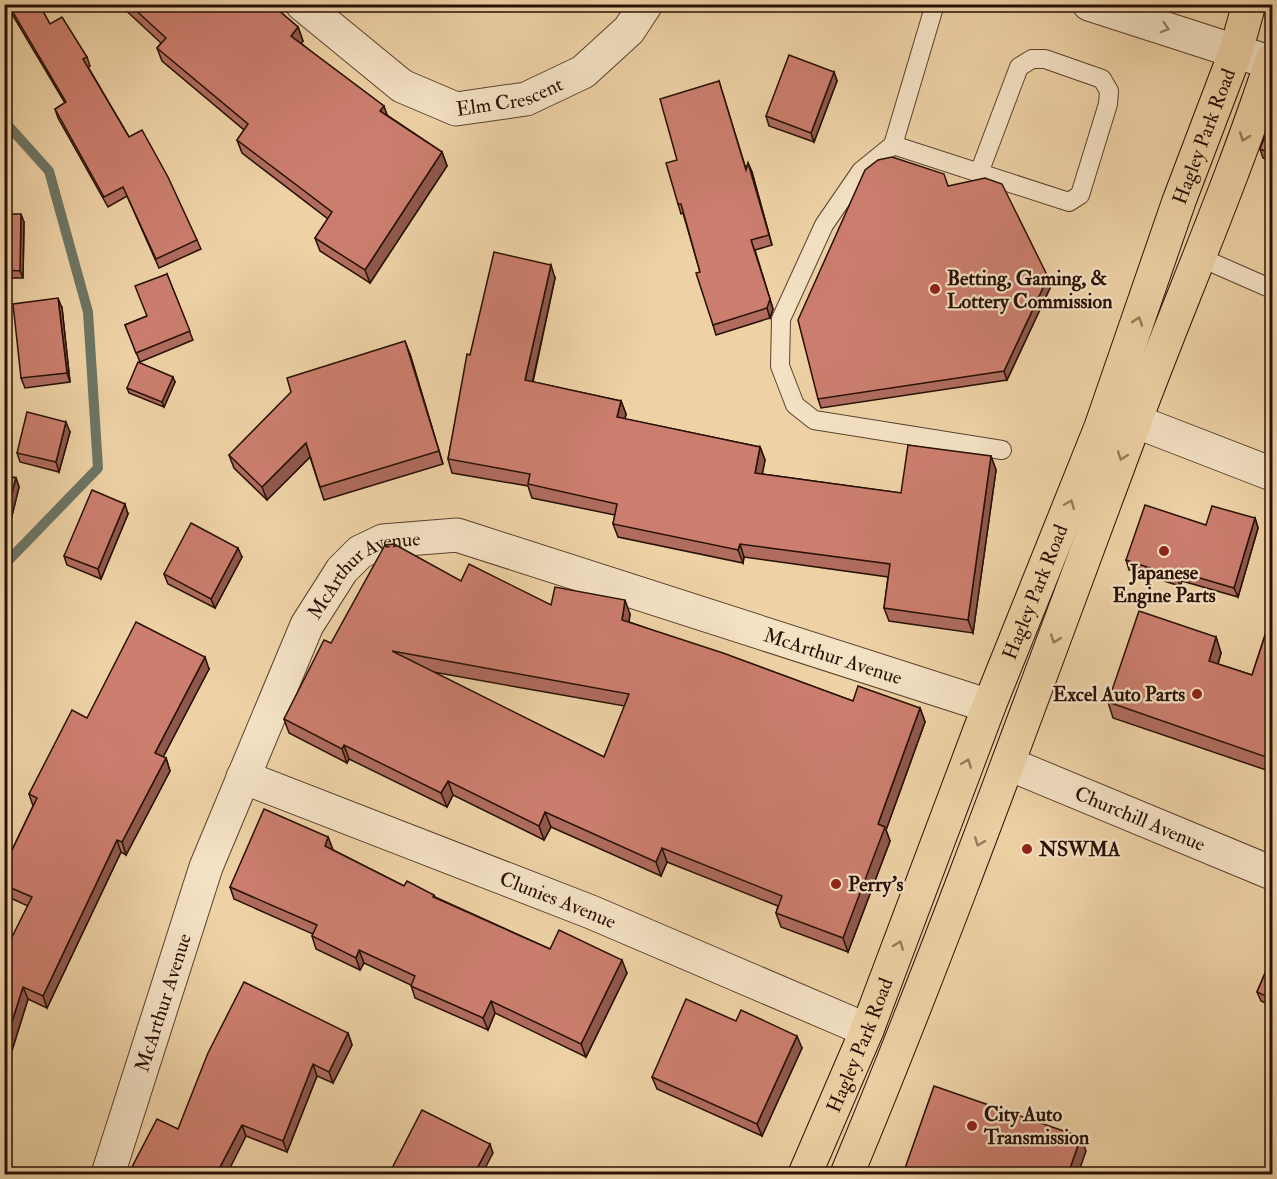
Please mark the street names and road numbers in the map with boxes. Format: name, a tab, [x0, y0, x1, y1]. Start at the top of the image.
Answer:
street label: Hagley Park Road	[1166, 65, 1241, 208]
street label: Elm Crescent	[454, 71, 567, 121]
street label: Hagley Park Road	[997, 521, 1073, 663]
street label: McArthur Avenue	[302, 526, 421, 624]
street label: McArthur Avenue	[761, 622, 906, 690]
street label: Churchill Avenue	[1071, 780, 1209, 857]
street label: Clunies Avenue	[496, 865, 620, 934]
street label: McArthur Avenue	[129, 930, 197, 1075]
street label: Hagley Park Road	[821, 974, 898, 1116]

